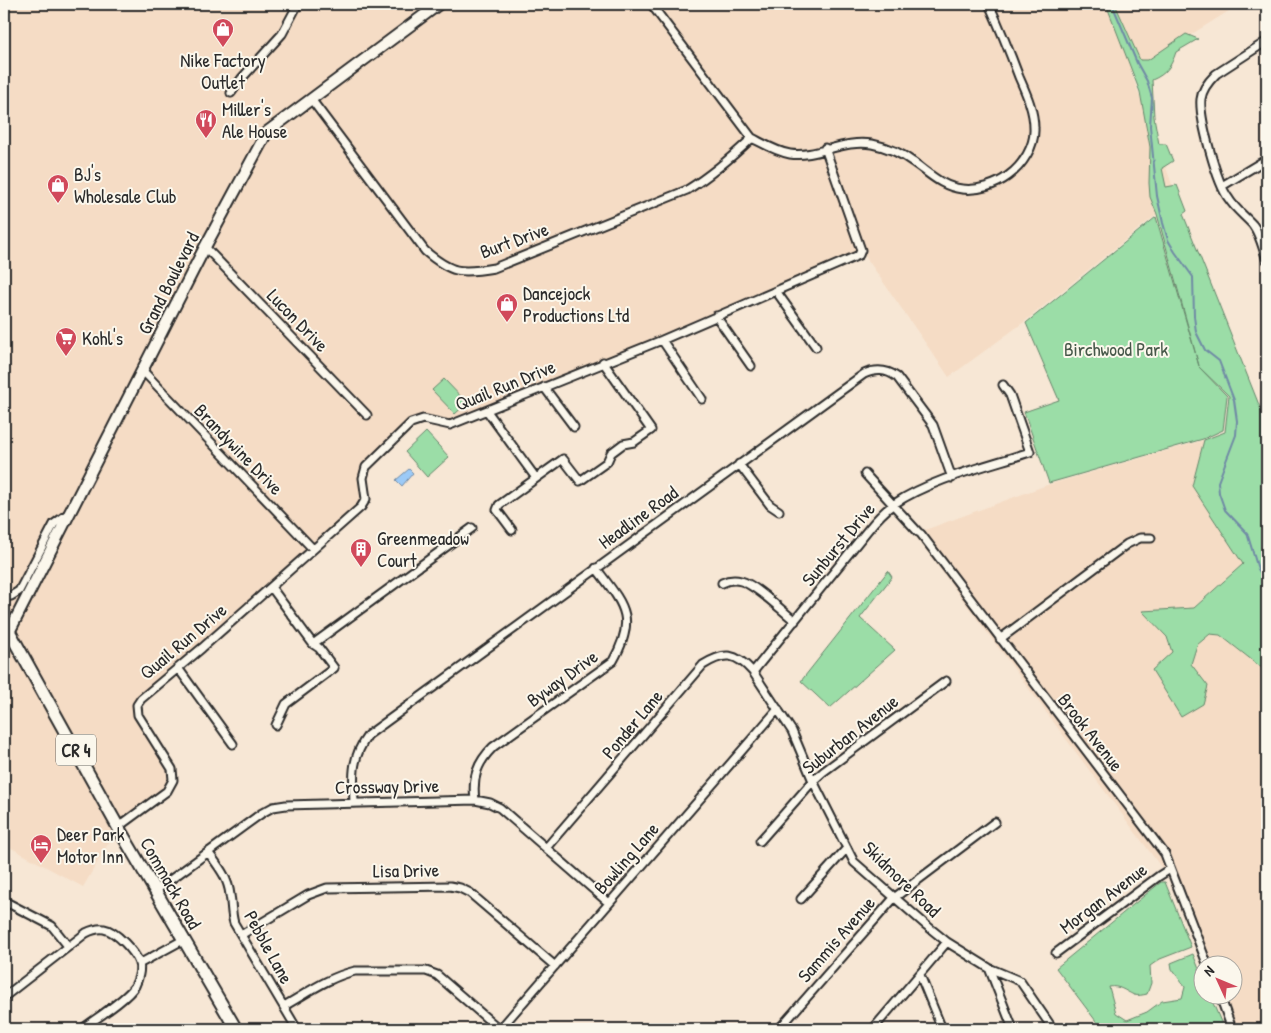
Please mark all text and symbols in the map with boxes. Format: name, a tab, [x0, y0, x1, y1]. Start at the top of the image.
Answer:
shop icon: Nike Factory Outlet	[211, 17, 235, 48]
place label: Nike Factory Outlet	[180, 47, 266, 95]
place label: Miller's Ale House	[222, 96, 288, 144]
restaurant icon: Miller's Ale House	[194, 108, 218, 139]
place label: BJ's Wholesale Club	[74, 161, 177, 209]
shop icon: BJ's Wholesale Club	[46, 173, 70, 204]
street label: Burt Drive	[476, 215, 552, 264]
street label: Grand Boulevard	[131, 227, 205, 339]
place label: Dancejock Productions Ltd	[523, 280, 630, 328]
street label: Lucon Drive	[261, 283, 335, 358]
shop icon: Dancejock Productions Ltd	[495, 292, 519, 323]
place label: Kohl's	[82, 325, 123, 351]
supermarket icon: Kohl's	[54, 326, 78, 357]
park label: Birchwood Park	[1064, 336, 1168, 362]
street label: Quail Run Drive	[451, 353, 559, 417]
street label: Brandywine Drive	[189, 398, 290, 501]
street label: Headline Road	[593, 479, 683, 555]
street label: Sunburst Drive	[795, 496, 881, 591]
place label: Greenmeadow Court	[377, 525, 469, 573]
building icon: Greenmeadow Court	[349, 537, 373, 568]
street label: Quail Run Drive	[134, 597, 232, 685]
street label: Byway Drive	[521, 643, 603, 713]
street label: Ponder Lane	[595, 684, 669, 764]
street label: Brook Avenue	[1052, 687, 1130, 777]
street label: Suburban Avenue	[796, 688, 904, 780]
road number: CR 4	[56, 734, 96, 766]
street label: Crossway Drive	[335, 772, 440, 800]
street label: Bowling Lane	[587, 816, 665, 900]
place label: Deer Park Motor Inn	[57, 821, 125, 869]
street label: Commack Road	[134, 832, 208, 934]
hotel icon: Deer Park Motor Inn	[29, 833, 53, 864]
street label: Skidmore Road	[857, 835, 947, 923]
street label: Lisa Drive	[373, 856, 440, 884]
street label: Morgan Avenue	[1054, 856, 1152, 939]
street label: Sammis Avenue	[791, 890, 881, 988]
street label: Pebble Lane	[238, 906, 300, 989]
north arrow	[1194, 956, 1244, 1006]
text: N	[1199, 961, 1218, 980]

